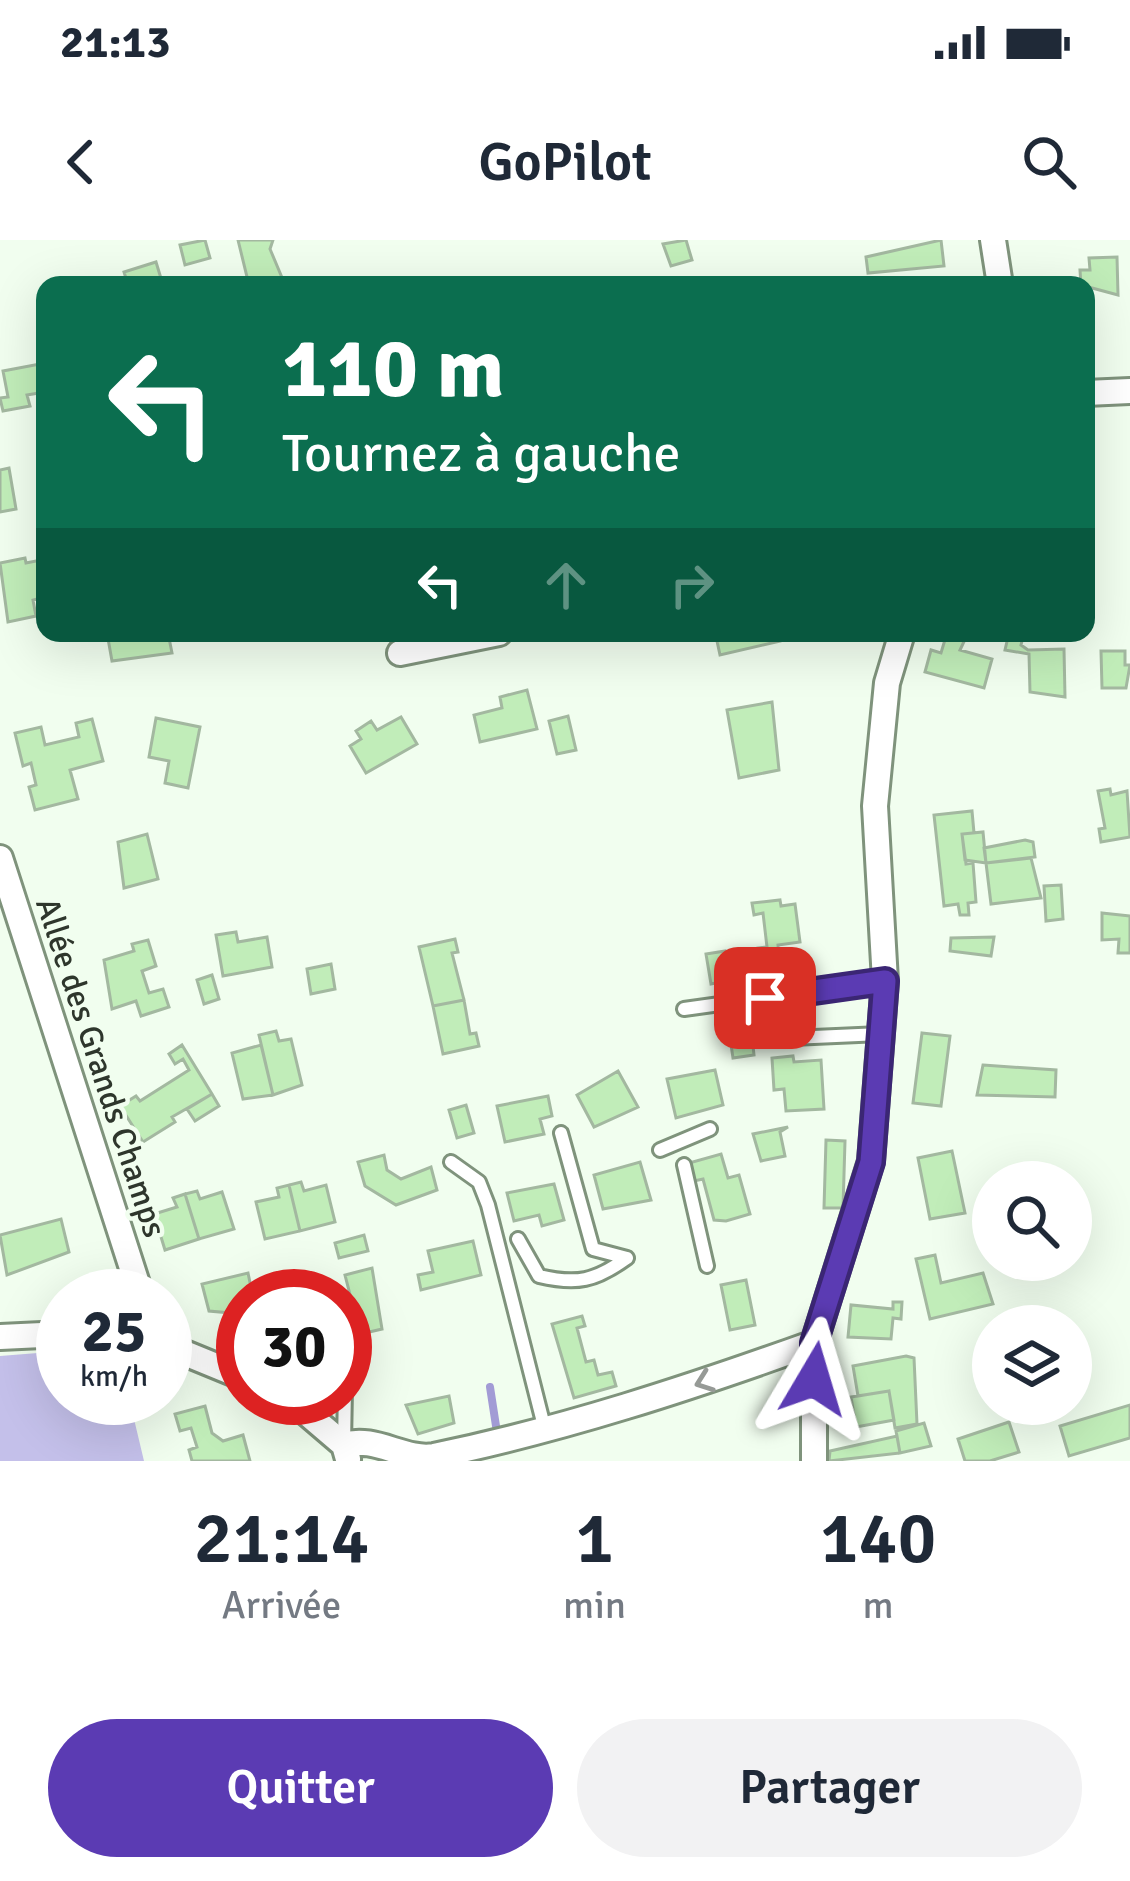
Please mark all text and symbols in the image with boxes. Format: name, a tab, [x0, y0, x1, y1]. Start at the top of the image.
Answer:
text: 21:13	[60, 15, 170, 70]
icon: back	[48, 129, 114, 195]
text: GoPilot	[478, 129, 652, 196]
icon: search	[1016, 129, 1082, 195]
text: 110 m	[282, 317, 504, 421]
icon: left	[84, 324, 240, 480]
text: Tournez à gauche	[282, 420, 680, 487]
icon: left	[407, 552, 473, 618]
icon: ahead	[533, 552, 599, 618]
icon: right	[659, 552, 725, 618]
street label: Allée des Grands Champs	[26, 893, 175, 1242]
pin	[714, 947, 816, 1049]
icon: arrive	[732, 965, 798, 1031]
map controls	[972, 1161, 1092, 1425]
button: search	[972, 1161, 1092, 1281]
speed limit sign: 30	[216, 1269, 372, 1425]
text: 25	[82, 1295, 146, 1369]
button: layers	[972, 1305, 1092, 1425]
position arrow	[751, 1316, 877, 1442]
text: km/h	[80, 1358, 148, 1395]
one-way arrow	[695, 1368, 716, 1393]
text: 21:14	[194, 1494, 369, 1583]
text: 1	[575, 1494, 614, 1583]
text: 140	[820, 1494, 936, 1583]
text: Arrivée	[222, 1581, 341, 1629]
text: min	[563, 1581, 626, 1629]
text: m	[862, 1581, 894, 1629]
button: Quitter	[48, 1719, 553, 1857]
button: Partager	[577, 1719, 1082, 1857]

